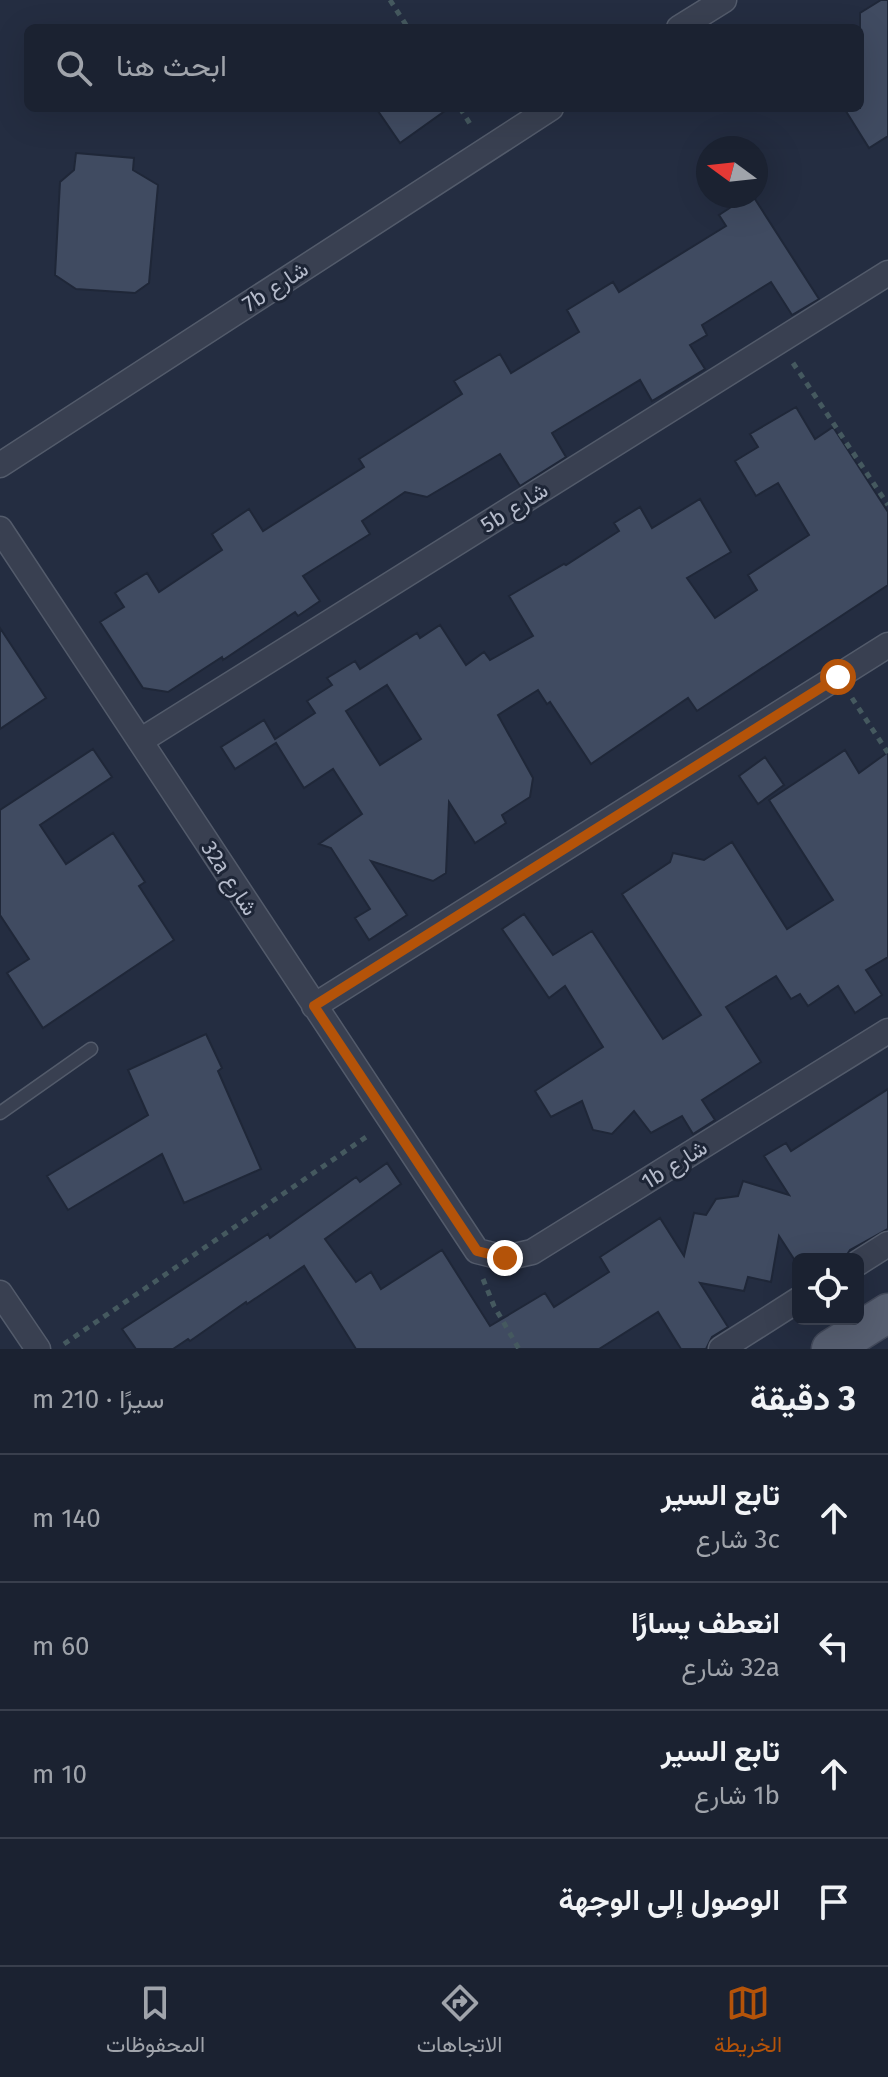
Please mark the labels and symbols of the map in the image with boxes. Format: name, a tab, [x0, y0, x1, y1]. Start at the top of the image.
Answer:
north arrow	[696, 136, 768, 208]
street label: 7b شارع	[237, 255, 314, 318]
street label: 5b شارع	[476, 476, 553, 539]
route start	[820, 659, 856, 695]
street label: 32a شارع	[195, 836, 264, 921]
street label: 1b شارع	[636, 1134, 713, 1196]
route end	[487, 1240, 523, 1276]

